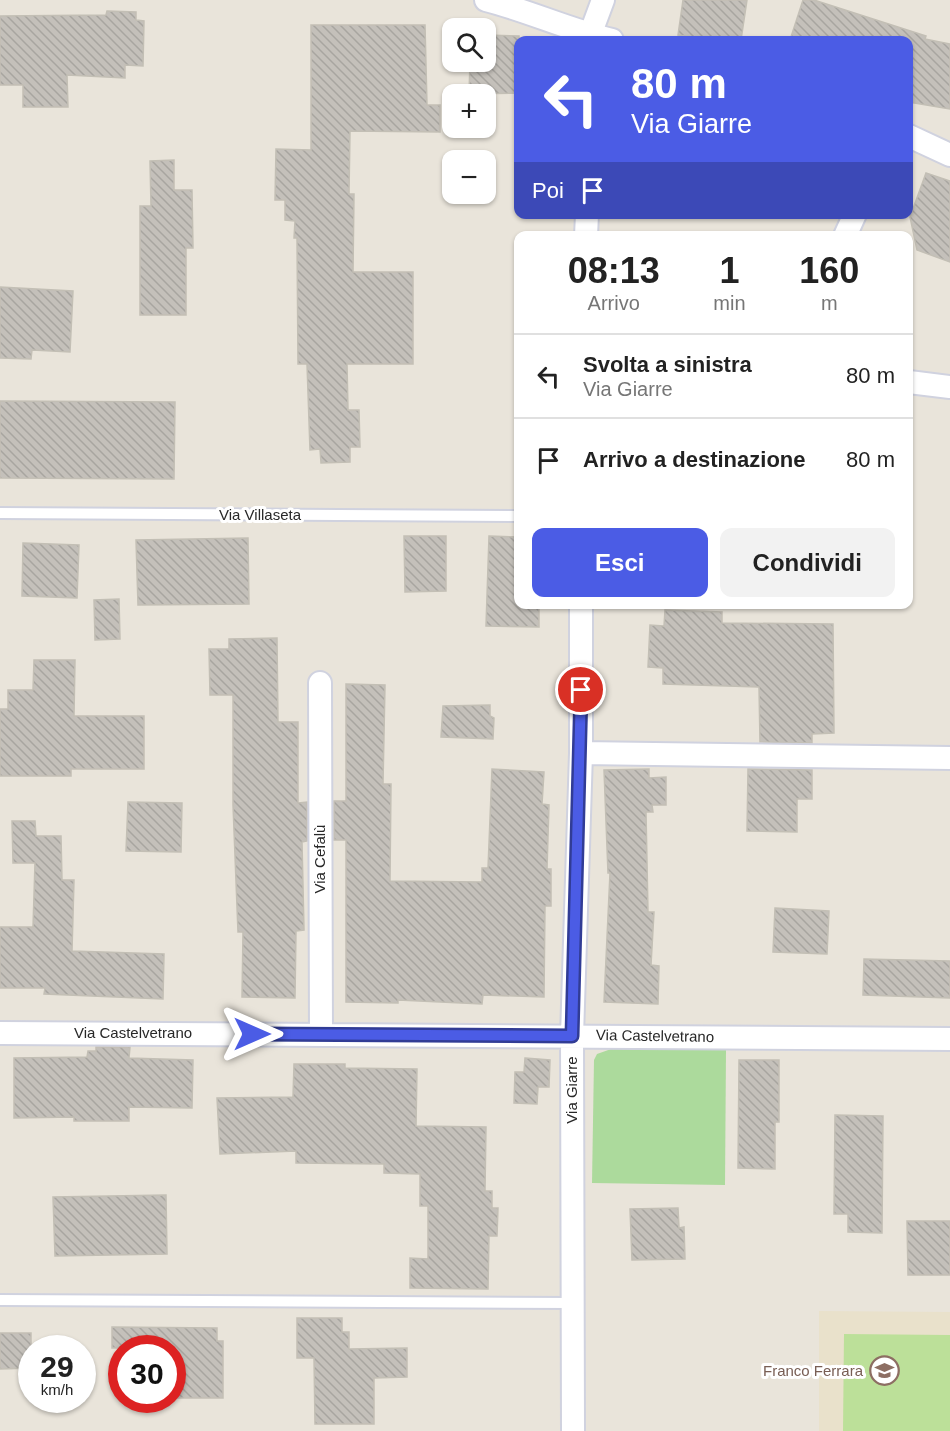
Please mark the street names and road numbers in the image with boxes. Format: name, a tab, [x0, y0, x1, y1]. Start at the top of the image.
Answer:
street label: Via Villaseta	[219, 506, 302, 523]
street label: Via Cefalù	[311, 825, 328, 893]
street label: Via Castelvetrano	[74, 1024, 192, 1041]
street label: Via Castelvetrano	[596, 1026, 714, 1045]
street label: Via Giarre	[563, 1056, 580, 1124]

